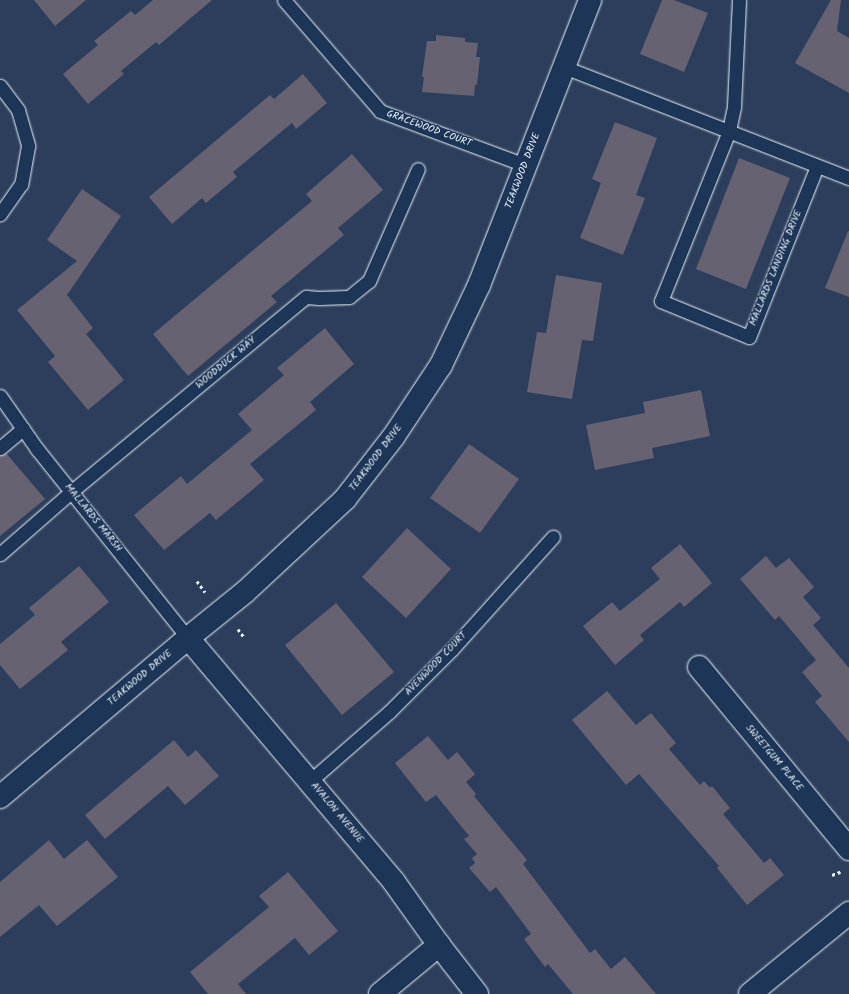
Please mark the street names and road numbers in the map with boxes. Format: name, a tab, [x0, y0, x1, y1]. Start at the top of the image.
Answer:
street label: GRACEWOOD COURT	[385, 108, 473, 150]
street label: TEAKWOOD DRIVE	[503, 131, 543, 211]
street label: MALLARDS LANDING DRIVE	[747, 208, 805, 328]
street label: WOODDUCK WAY	[194, 334, 258, 392]
street label: TEAKWOOD DRIVE	[347, 422, 405, 494]
street label: MALLARDS MARSH	[62, 481, 124, 555]
street label: AVENWOOD COURT	[403, 630, 469, 698]
street label: TEAKWOOD DRIVE	[105, 648, 175, 708]
street label: SWEETGUM PLACE	[743, 722, 805, 794]
street label: AVALON AVENUE	[308, 780, 366, 846]

